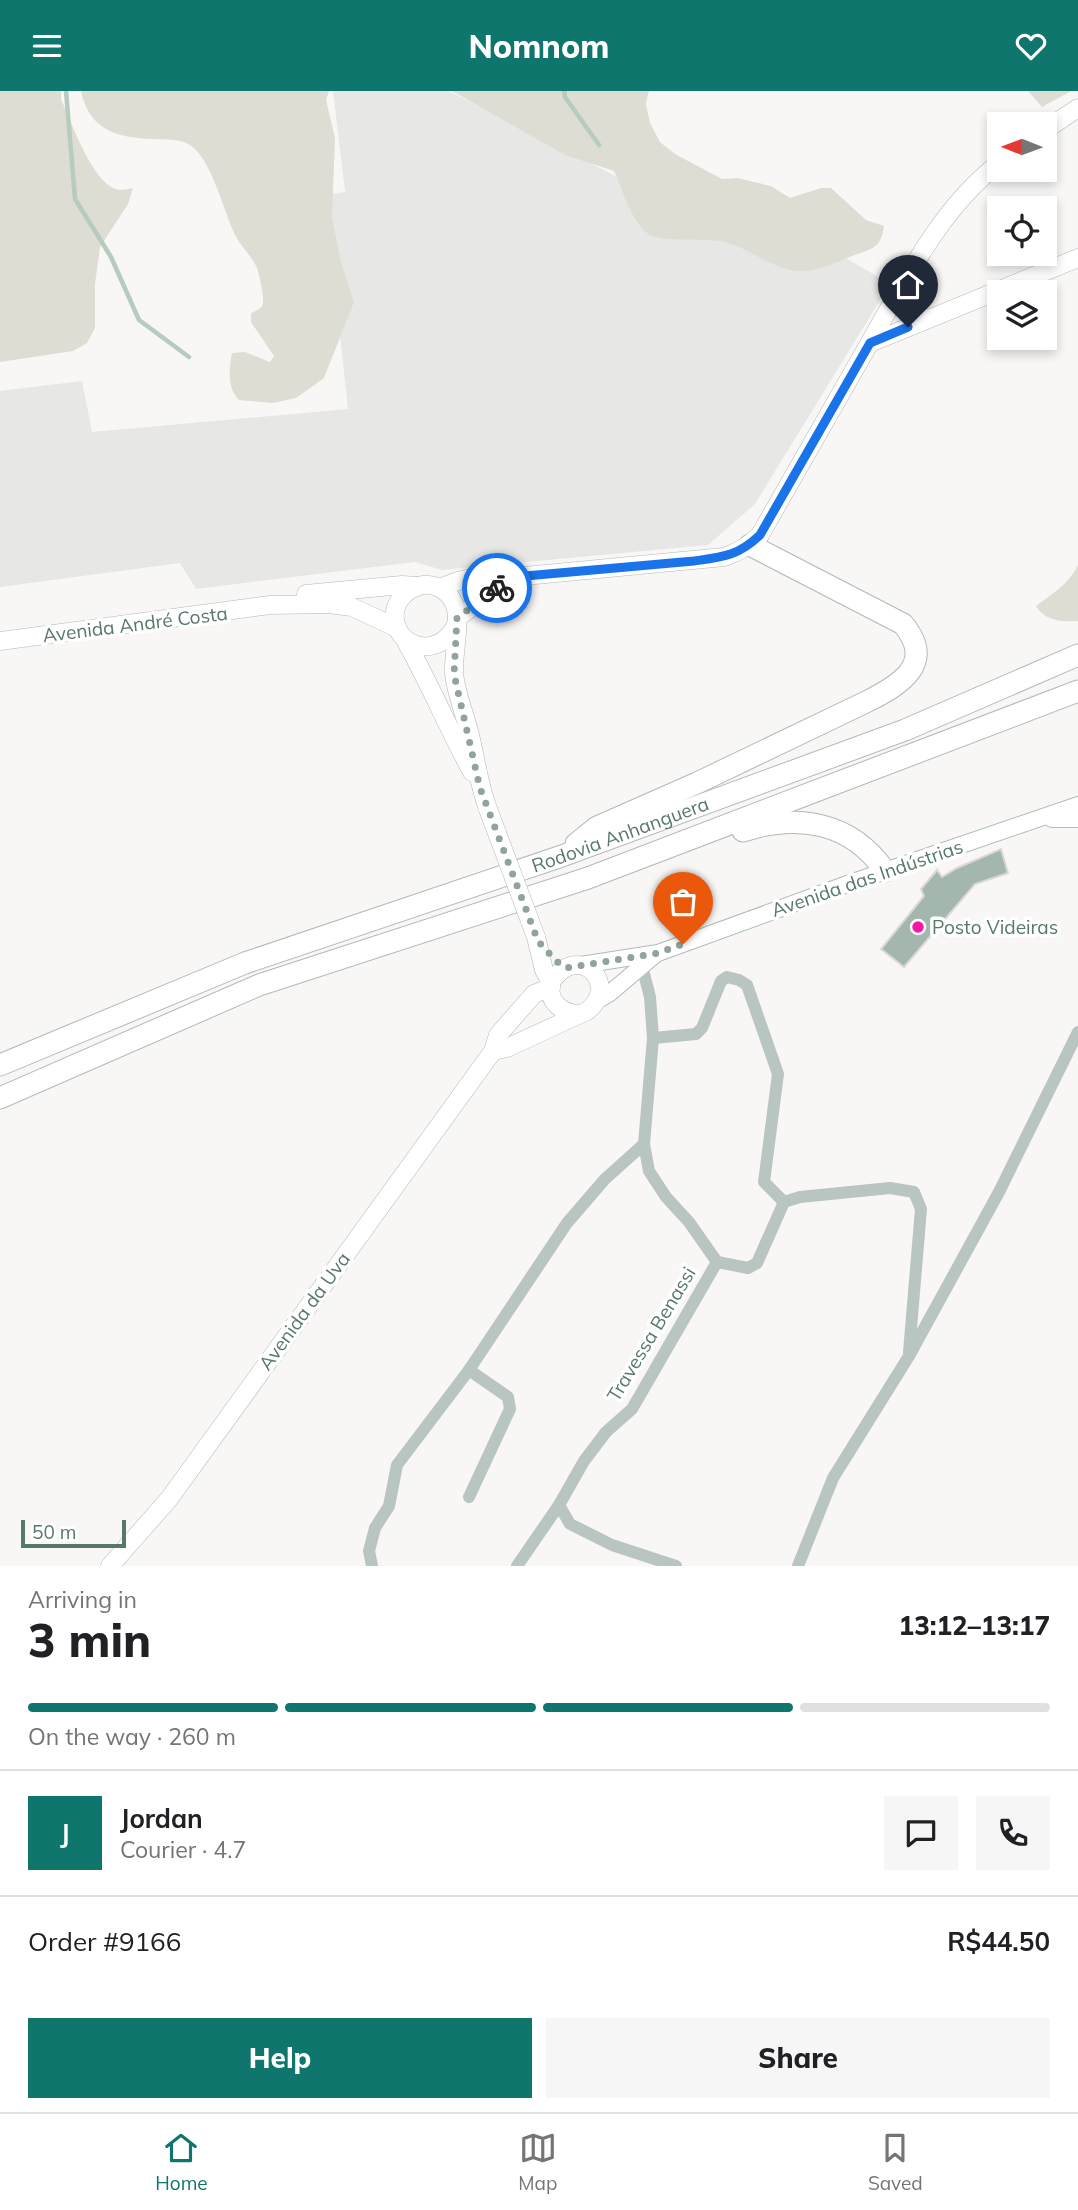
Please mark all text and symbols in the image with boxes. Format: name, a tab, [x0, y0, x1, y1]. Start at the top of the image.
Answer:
text: Nomnom	[469, 26, 609, 66]
icon: menu	[28, 27, 66, 65]
icon: heart	[1012, 27, 1050, 65]
north arrow	[987, 112, 1057, 182]
map controls	[987, 112, 1057, 350]
button: locate	[987, 196, 1057, 266]
pin	[878, 255, 938, 327]
icon: home	[889, 266, 927, 304]
button: layers	[987, 280, 1057, 350]
courier	[462, 553, 532, 623]
icon: bike	[478, 569, 516, 607]
street label: Avenida André Costa	[41, 601, 229, 647]
street label: Rodovia Anhanguera	[528, 791, 712, 877]
street label: Avenida das Indústrias	[768, 834, 966, 922]
pin	[653, 872, 713, 944]
icon: bag	[664, 883, 702, 921]
place label: Posto Videiras	[932, 915, 1058, 939]
marker: Posto Videiras	[910, 919, 926, 935]
street label: Avenida da Uva	[253, 1247, 355, 1375]
street label: Travessa Benassi	[601, 1262, 701, 1406]
scale bar	[21, 1517, 126, 1549]
text: 50 m	[32, 1520, 76, 1544]
text: Arriving in	[28, 1585, 137, 1614]
text: 13:12–13:17	[899, 1609, 1050, 1642]
text: 3 min	[28, 1611, 151, 1669]
text: On the way · 260 m	[28, 1722, 236, 1751]
button: chat	[884, 1796, 958, 1870]
button: phone	[976, 1796, 1050, 1870]
text: Jordan	[120, 1802, 203, 1835]
text: J	[60, 1817, 70, 1850]
text: Courier · 4.7	[120, 1835, 246, 1864]
text: Order #9166	[28, 1925, 181, 1958]
text: R$44.50	[947, 1925, 1050, 1958]
button: Help	[28, 2018, 532, 2098]
button: Share	[546, 2018, 1050, 2098]
tab: Home	[155, 2129, 208, 2195]
tab: Map	[518, 2129, 557, 2195]
tab: Saved	[868, 2129, 923, 2195]

